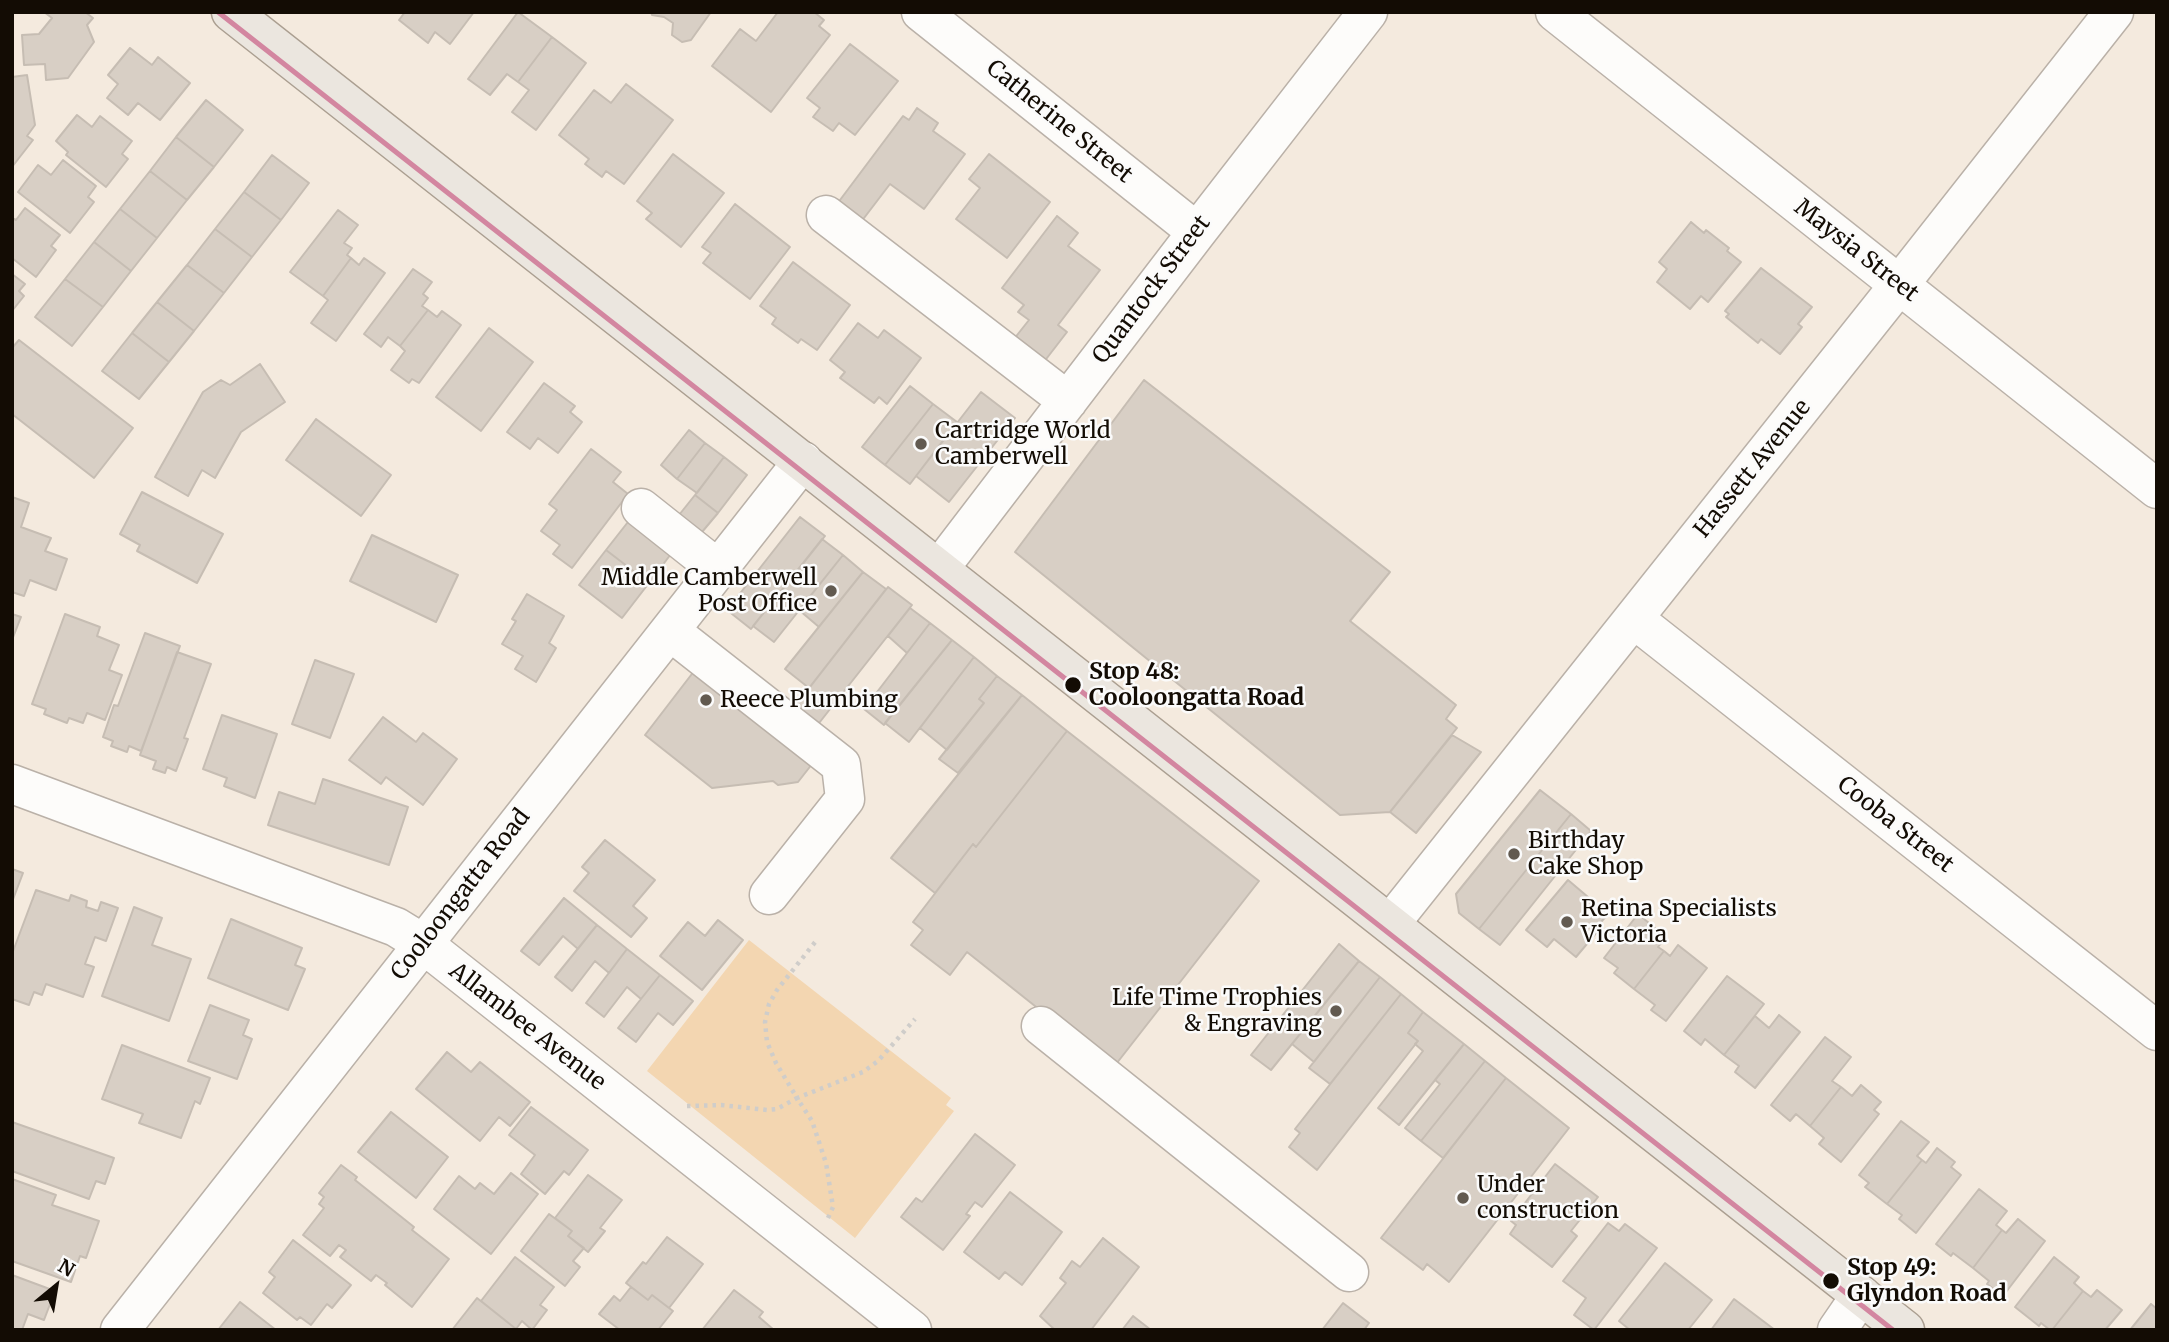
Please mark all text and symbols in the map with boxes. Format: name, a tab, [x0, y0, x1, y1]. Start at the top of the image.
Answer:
street label: Catherine Street	[981, 55, 1137, 189]
street label: Maysia Street	[1788, 194, 1924, 308]
street label: Quantock Street	[1087, 210, 1217, 370]
street label: Hassett Avenue	[1689, 394, 1817, 544]
place label: Cartridge World Camberwell	[935, 417, 1111, 471]
marker: Cartridge World Camberwell	[913, 436, 929, 452]
place label: Middle Camberwell Post Office	[601, 564, 817, 618]
marker: Middle Camberwell Post Office	[823, 583, 839, 599]
place label: Stop 48: Cooloongatta Road	[1089, 658, 1304, 712]
marker: Stop 48: Cooloongatta Road	[1063, 675, 1083, 695]
place label: Reece Plumbing	[720, 686, 898, 714]
marker: Reece Plumbing	[698, 692, 714, 708]
street label: Cooba Street	[1831, 771, 1959, 879]
street label: Cooloongatta Road	[386, 804, 536, 986]
place label: Birthday Cake Shop	[1528, 827, 1643, 881]
marker: Birthday Cake Shop	[1506, 846, 1522, 862]
place label: Retina Specialists Victoria	[1581, 895, 1777, 949]
marker: Retina Specialists Victoria	[1559, 914, 1575, 930]
street label: Allambee Avenue	[443, 957, 611, 1097]
place label: Life Time Trophies & Engraving	[1112, 984, 1322, 1038]
marker: Life Time Trophies & Engraving	[1328, 1003, 1344, 1019]
place label: Under construction	[1477, 1171, 1619, 1225]
marker: Under construction	[1455, 1190, 1471, 1206]
north arrow	[21, 1251, 91, 1321]
text: N	[54, 1254, 79, 1282]
place label: Stop 49: Glyndon Road	[1847, 1254, 2007, 1308]
marker: Stop 49: Glyndon Road	[1821, 1271, 1841, 1291]

